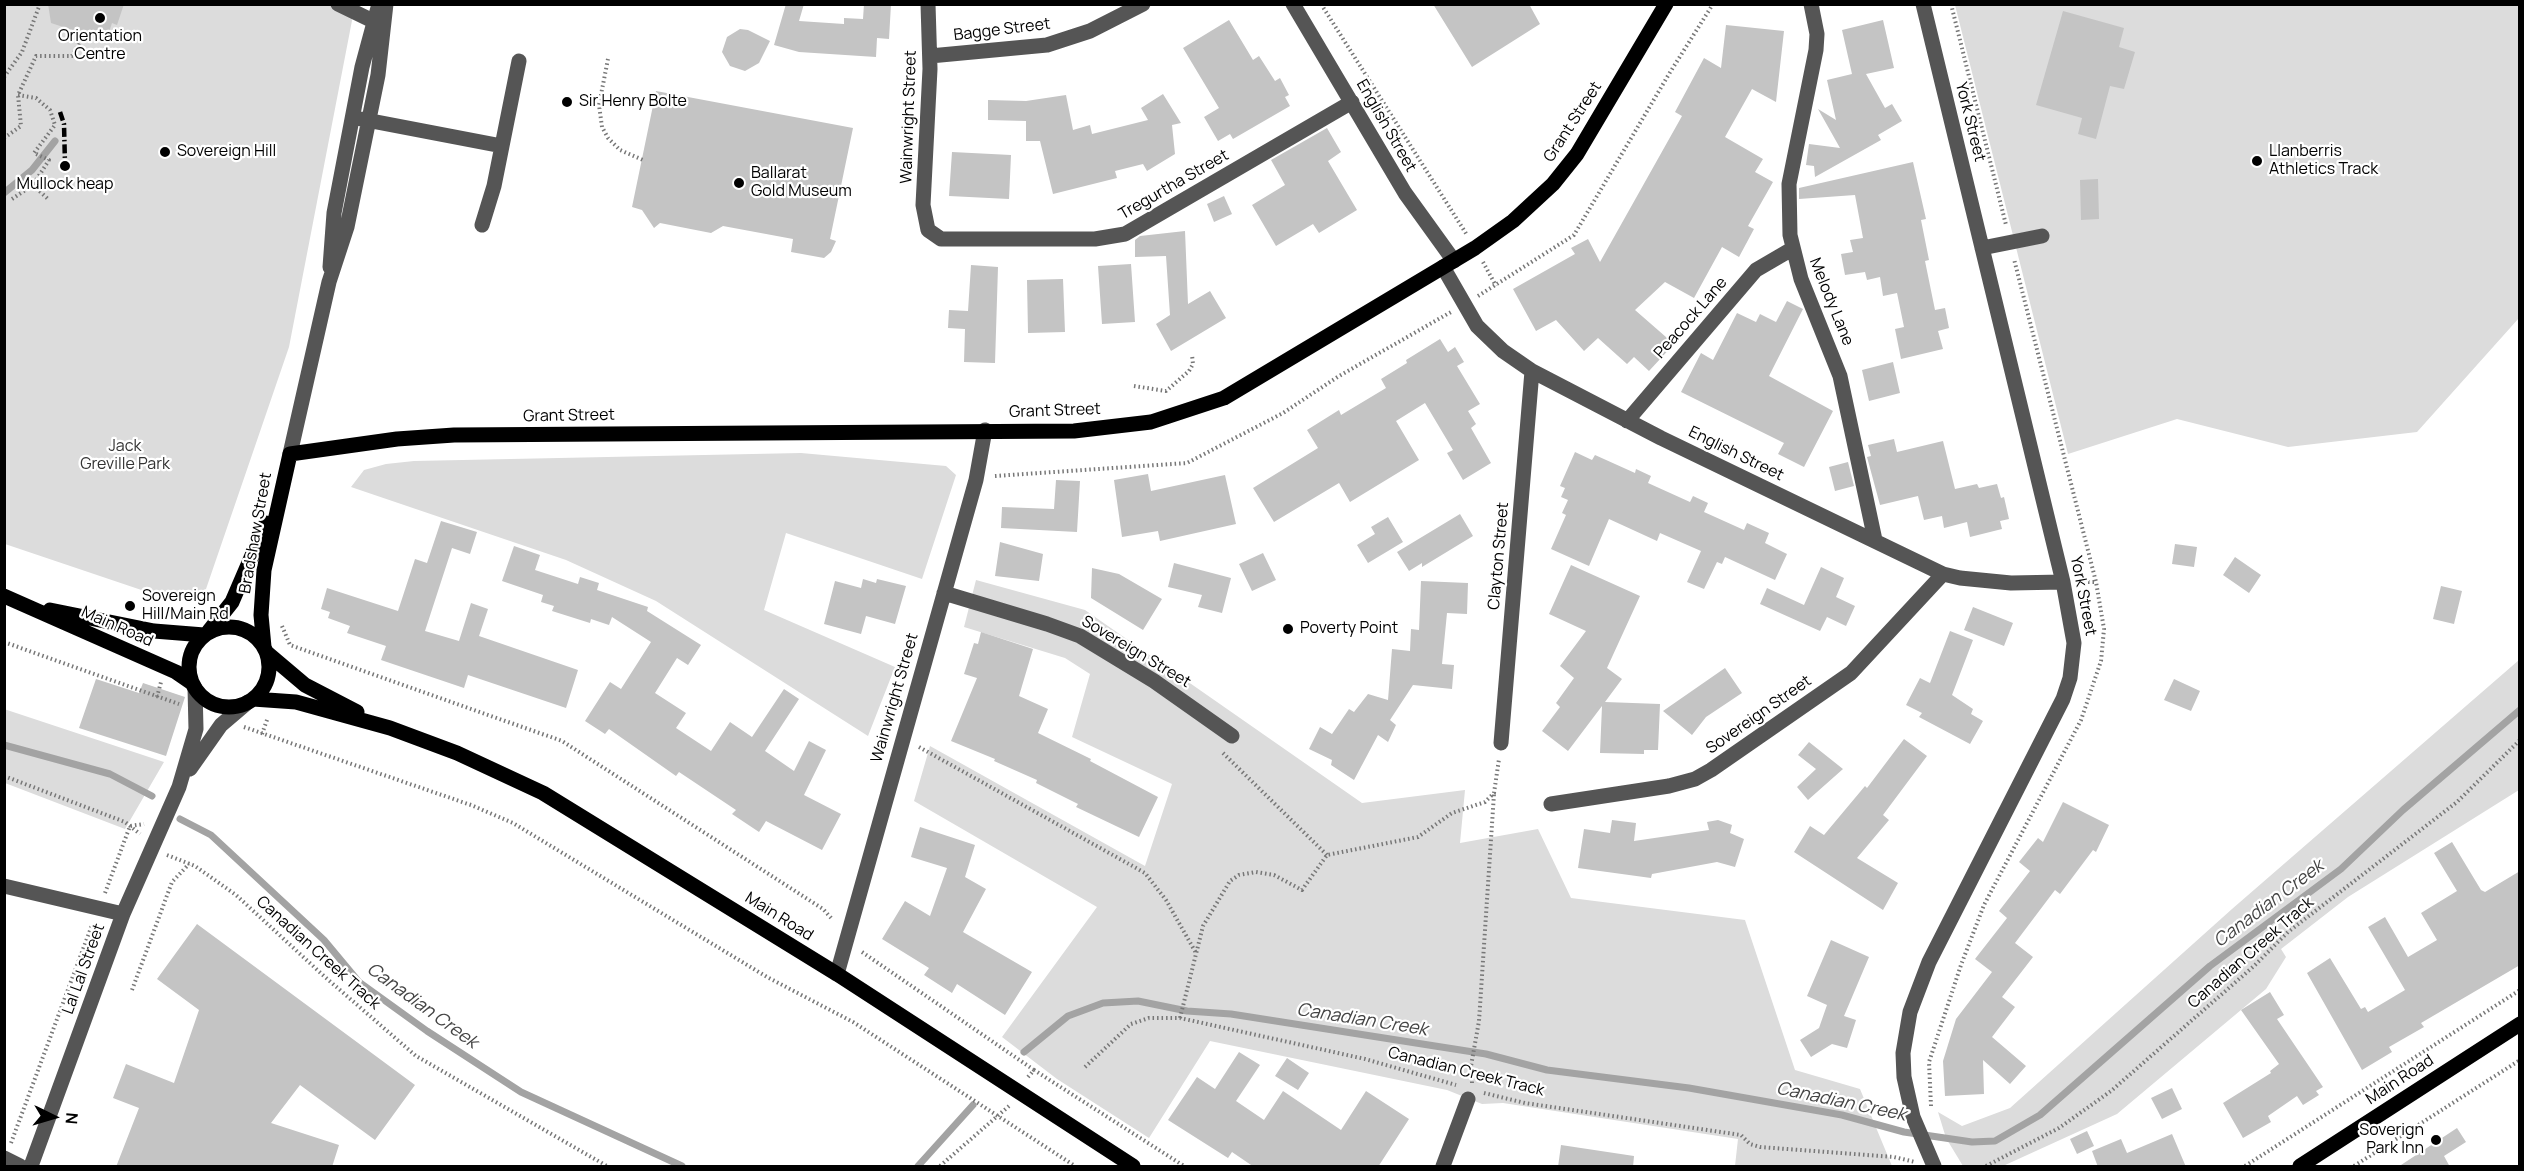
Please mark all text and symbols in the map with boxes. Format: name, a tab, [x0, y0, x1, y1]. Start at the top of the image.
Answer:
marker: Orientation Centre	[93, 11, 107, 25]
street label: Bagge Street	[953, 15, 1051, 45]
place label: Orientation Centre	[58, 27, 142, 65]
street label: Wainwright Street	[897, 50, 921, 184]
street label: English Street	[1352, 76, 1420, 176]
street label: Grant Street	[1540, 78, 1606, 166]
street label: York Street	[1951, 80, 1989, 164]
place label: Sir Henry Bolte	[579, 92, 687, 112]
marker: Sir Henry Bolte	[560, 95, 574, 109]
place label: Sovereign Hill	[177, 142, 276, 162]
place label: Llanberris Athletics Track	[2269, 142, 2378, 180]
marker: Sovereign Hill	[158, 145, 172, 159]
street label: Tregurtha Street	[1116, 146, 1232, 224]
marker: Llanberris Athletics Track	[2250, 154, 2264, 168]
marker: Mullock heap	[58, 159, 72, 173]
place label: Ballarat Gold Museum	[751, 164, 852, 202]
place label: Mullock heap	[17, 175, 113, 195]
marker: Ballarat Gold Museum	[732, 176, 746, 190]
street label: Melody Lane	[1805, 255, 1857, 349]
street label: Peacock Lane	[1650, 273, 1732, 363]
street label: Grant Street	[1009, 400, 1101, 422]
street label: Grant Street	[523, 406, 615, 426]
street label: English Street	[1685, 423, 1787, 485]
park label: Jack Greville Park	[80, 437, 170, 475]
street label: Bradshaw Street	[236, 471, 276, 595]
street label: Clayton Street	[1485, 501, 1513, 611]
street label: York Street	[2066, 554, 2100, 638]
place label: Sovereign Hill/Main Rd	[142, 587, 229, 625]
marker: Sovereign Hill/Main Rd	[123, 599, 137, 613]
street label: Main Road	[78, 603, 156, 651]
street label: Sovereign Street	[1078, 612, 1194, 692]
place label: Poverty Point	[1300, 619, 1398, 639]
marker: Poverty Point	[1281, 622, 1295, 636]
street label: Wainwright Street	[867, 631, 923, 765]
street label: Sovereign Street	[1703, 672, 1815, 758]
water label: Canadian Creek	[2210, 856, 2328, 952]
street label: Main Road	[741, 889, 817, 945]
street label: Canadian Creek Track	[252, 892, 384, 1014]
street label: Canadian Creek Track	[2184, 893, 2318, 1013]
street label: Lal Lal Street	[59, 921, 109, 1017]
water label: Canadian Creek	[362, 959, 482, 1053]
water label: Canadian Creek	[1295, 999, 1429, 1041]
street label: Canadian Creek Track	[1386, 1043, 1546, 1101]
street label: Main Road	[2363, 1051, 2437, 1109]
water label: Canadian Creek	[1774, 1078, 1908, 1126]
north arrow	[24, 1087, 84, 1147]
text: N	[60, 1112, 83, 1125]
place label: Soverign Park Inn	[2359, 1121, 2424, 1159]
marker: Soverign Park Inn	[2429, 1133, 2443, 1147]

